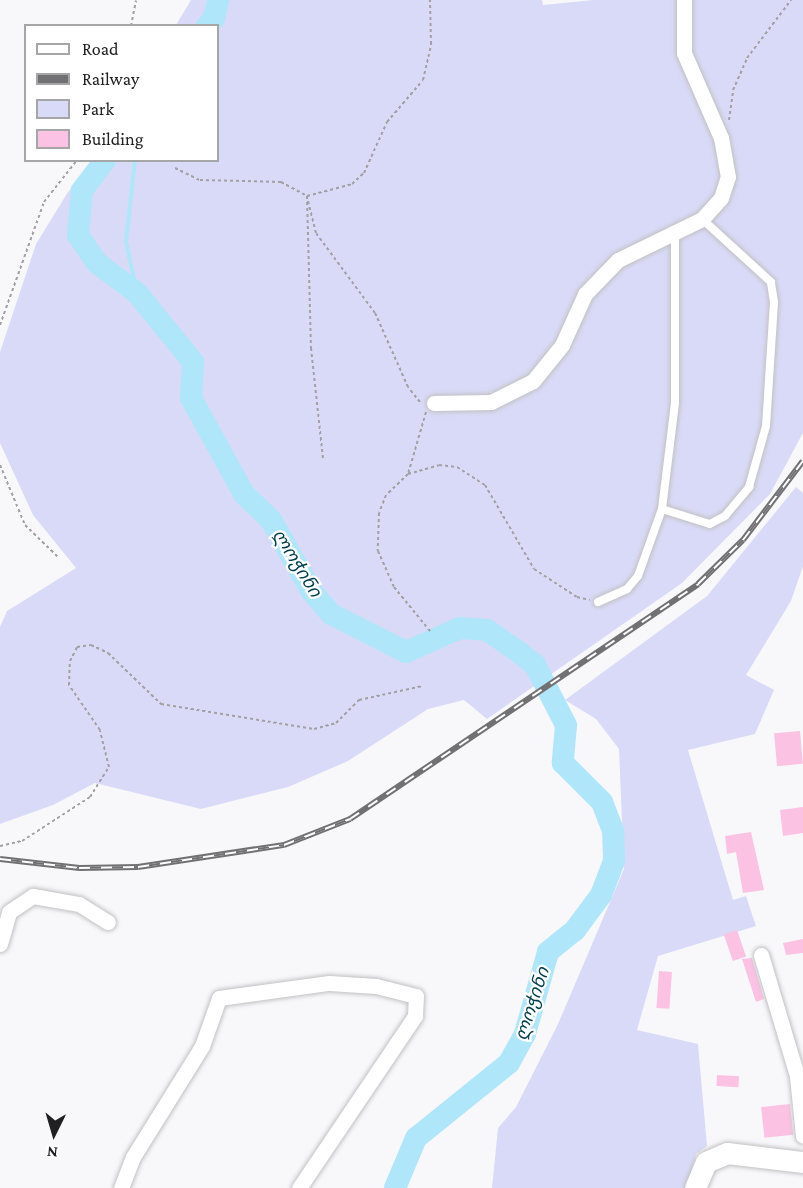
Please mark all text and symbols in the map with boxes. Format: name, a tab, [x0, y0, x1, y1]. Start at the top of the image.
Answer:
legend	[24, 24, 219, 162]
text: Road	[82, 39, 119, 59]
text: Railway	[82, 69, 139, 89]
text: Park	[82, 99, 114, 119]
text: Building	[82, 129, 143, 149]
water label: ლოჭინი	[268, 525, 326, 601]
water label: ლოჭინი	[510, 965, 554, 1043]
north arrow	[24, 1104, 84, 1164]
text: N	[46, 1143, 59, 1161]

